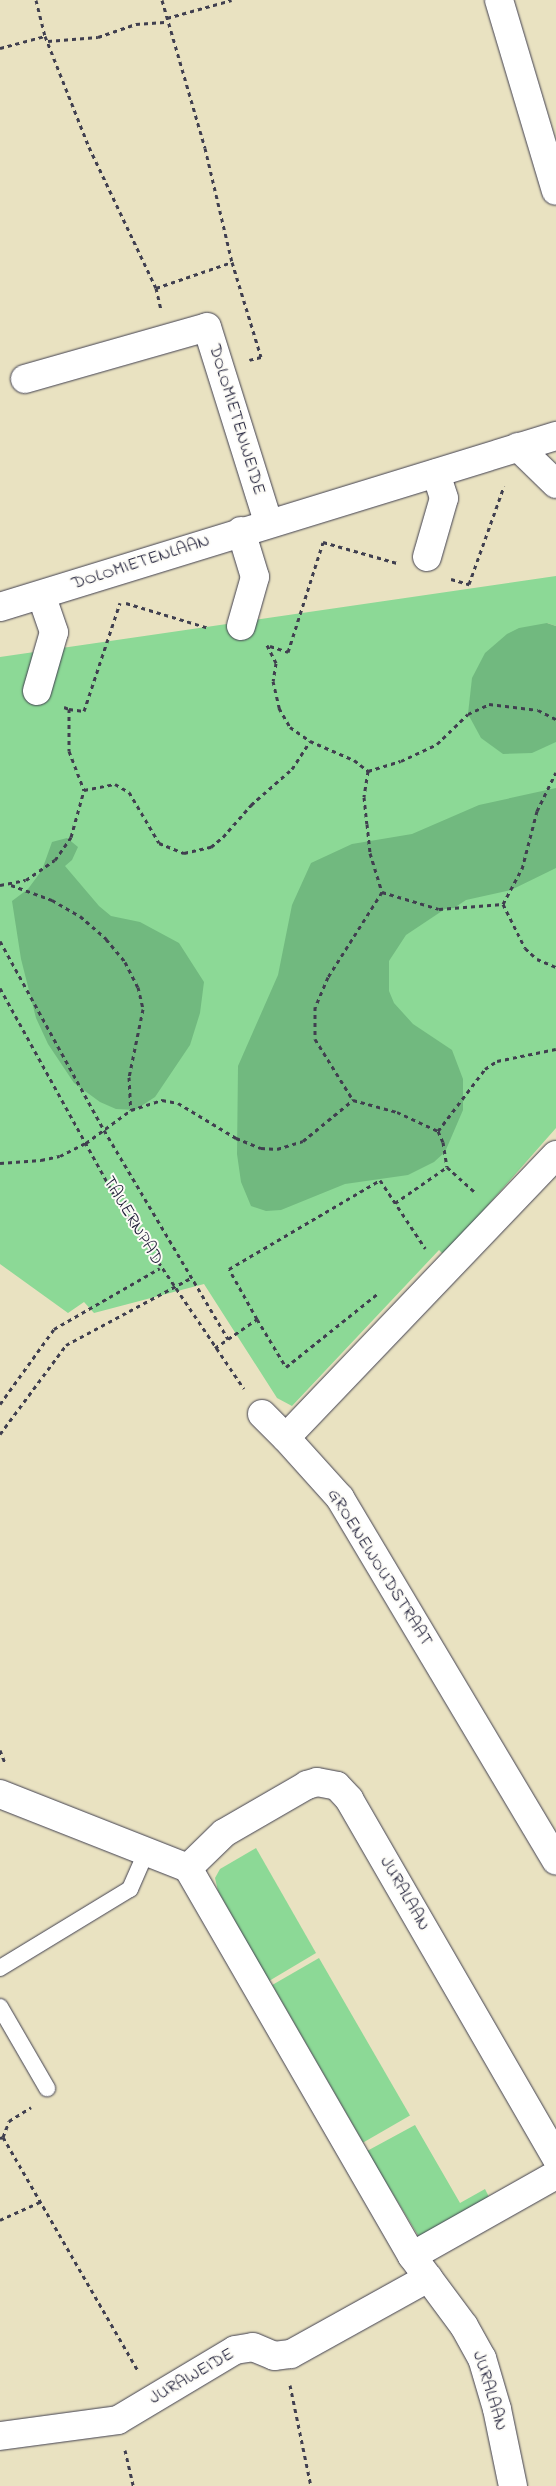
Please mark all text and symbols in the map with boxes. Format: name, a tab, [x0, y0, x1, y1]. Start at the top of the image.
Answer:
street label: DOLOMIETENWEIDE	[203, 342, 269, 498]
street label: DOLOMIETENLAAN	[69, 530, 213, 596]
street label: TAUERNPAD	[97, 1173, 167, 1269]
street label: GROENEWOUDSTRAAT	[322, 1485, 436, 1651]
street label: JURALAAN	[374, 1853, 434, 1935]
street label: JURAWEIDE	[146, 2344, 238, 2410]
street label: JURALAAN	[467, 2349, 511, 2433]

